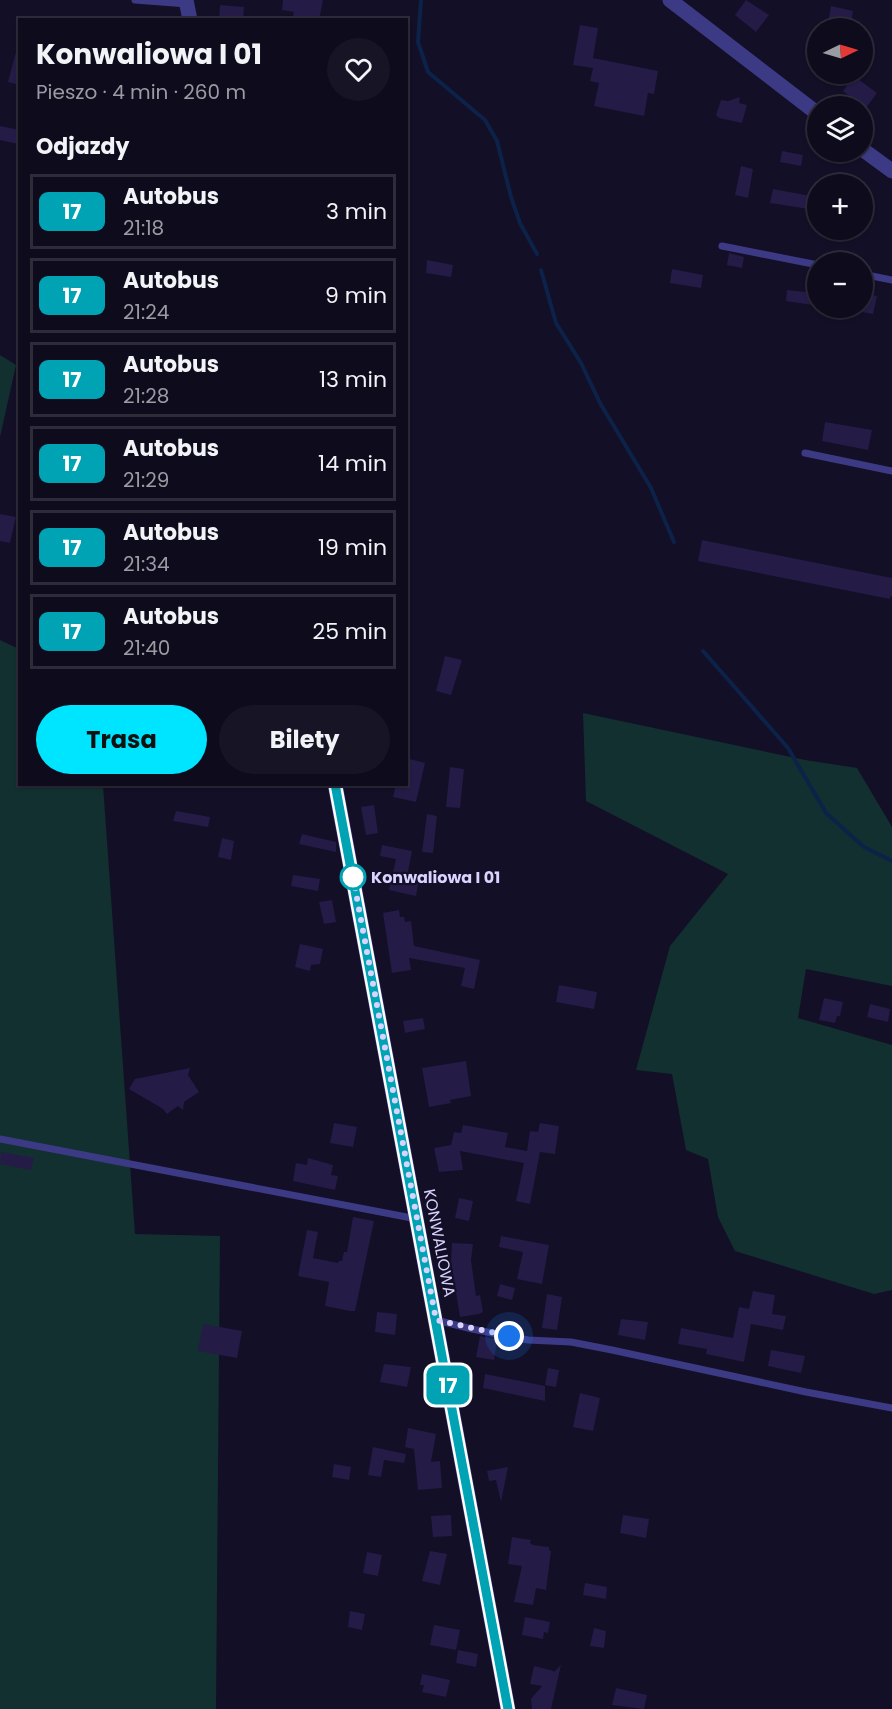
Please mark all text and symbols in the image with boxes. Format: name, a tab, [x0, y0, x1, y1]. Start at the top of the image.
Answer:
north arrow	[807, 18, 873, 84]
map controls	[807, 18, 873, 318]
text: Konwaliowa I 01	[36, 35, 262, 74]
button: heart	[327, 38, 390, 101]
text: Pieszo · 4 min · 260 m	[36, 78, 246, 106]
button: layers	[807, 96, 873, 162]
text: Odjazdy	[36, 131, 129, 162]
button: +	[807, 174, 873, 240]
text: Autobus	[123, 181, 219, 212]
text: 3 min	[326, 196, 387, 227]
text: 17	[62, 197, 82, 226]
text: 21:18	[123, 214, 164, 242]
button: −	[807, 252, 873, 318]
text: Autobus	[123, 265, 219, 296]
text: 9 min	[325, 280, 387, 311]
text: 17	[62, 281, 82, 310]
text: 21:24	[123, 298, 169, 326]
text: Autobus	[123, 349, 219, 380]
text: 13 min	[319, 364, 387, 395]
text: 17	[62, 365, 82, 394]
text: 21:28	[123, 382, 169, 410]
text: Autobus	[123, 433, 219, 464]
text: 14 min	[318, 448, 387, 479]
text: 17	[62, 449, 82, 478]
text: 21:29	[123, 466, 169, 494]
text: Autobus	[123, 517, 219, 548]
text: 19 min	[318, 532, 387, 563]
text: 17	[62, 533, 82, 562]
text: 21:34	[123, 550, 170, 578]
text: Autobus	[123, 601, 219, 632]
text: 25 min	[313, 616, 387, 647]
text: 17	[62, 617, 82, 646]
text: 21:40	[123, 634, 170, 662]
button: Trasa	[36, 705, 207, 774]
button: Bilety	[219, 705, 390, 774]
marker: Konwaliowa I 01	[340, 864, 366, 890]
place label: Konwaliowa I 01	[371, 866, 500, 889]
street label: KONWALIOWA	[418, 1187, 461, 1299]
your location	[494, 1321, 524, 1351]
line badge: 17	[421, 1366, 475, 1404]
text: 17	[438, 1371, 458, 1400]

